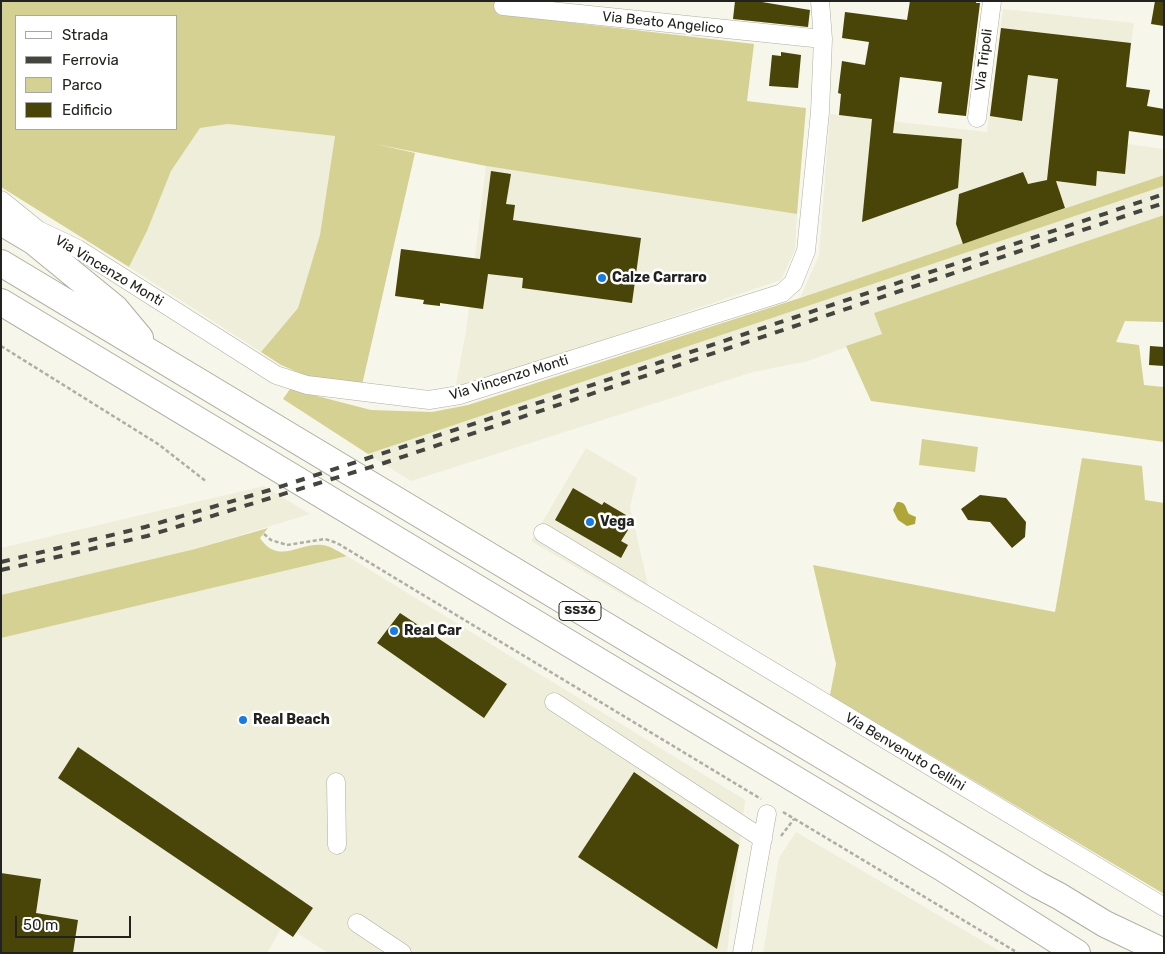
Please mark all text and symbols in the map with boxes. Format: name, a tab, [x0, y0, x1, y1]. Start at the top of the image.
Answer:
street label: Via Beato Angelico	[601, 8, 725, 38]
legend	[15, 15, 178, 130]
text: Strada	[62, 26, 108, 44]
street label: Via Tripoli	[972, 28, 996, 92]
text: Ferrovia	[62, 51, 119, 69]
text: Parco	[62, 76, 102, 94]
text: Edificio	[62, 101, 112, 119]
street label: Via Vincenzo Monti	[52, 232, 166, 310]
place label: Calze Carraro	[612, 270, 707, 286]
marker: Calze Carraro	[596, 272, 608, 284]
street label: Via Vincenzo Monti	[447, 352, 571, 404]
place label: Vega	[600, 514, 634, 530]
marker: Vega	[584, 516, 596, 528]
road number: SS36	[559, 602, 601, 620]
place label: Real Car	[404, 623, 462, 639]
marker: Real Car	[388, 625, 400, 637]
street label: Via Benvenuto Cellini	[842, 709, 968, 795]
place label: Real Beach	[253, 712, 330, 728]
marker: Real Beach	[237, 714, 249, 726]
scale bar	[18, 906, 134, 938]
text: 50 m	[23, 916, 58, 934]

